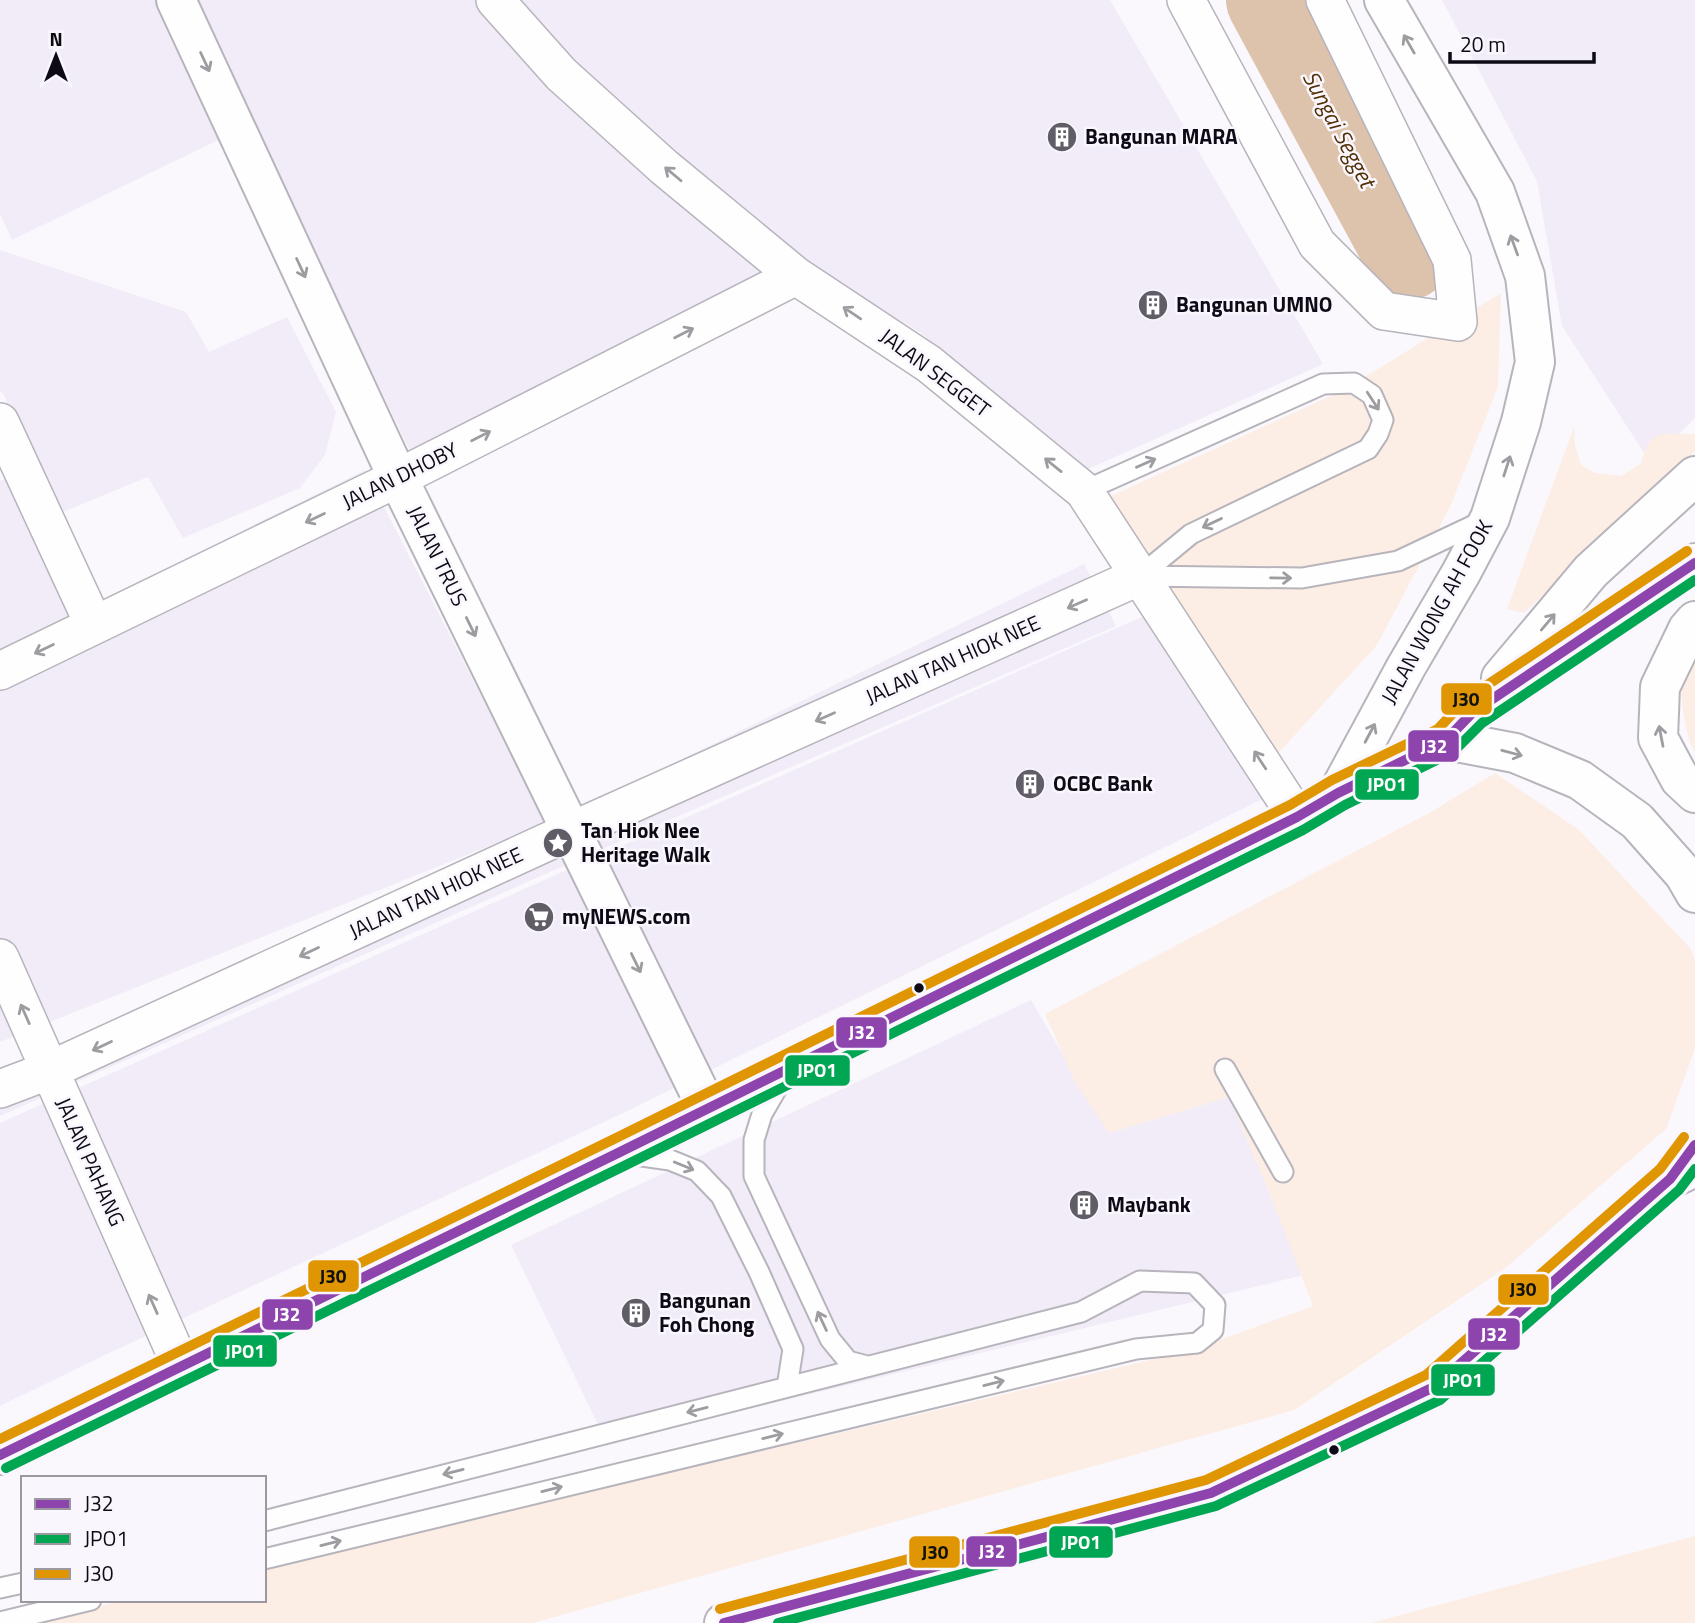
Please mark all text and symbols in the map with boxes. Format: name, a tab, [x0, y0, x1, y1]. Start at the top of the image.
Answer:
north arrow	[21, 21, 91, 91]
scale bar	[1450, 21, 1594, 65]
text: N	[49, 24, 63, 53]
text: 20 m	[1460, 28, 1506, 60]
one-way arrow	[1402, 34, 1416, 54]
one-way arrow	[198, 51, 212, 72]
water label: Sungai Segget	[1294, 64, 1386, 196]
building icon: Bangunan MARA	[1045, 120, 1079, 154]
place label: Bangunan MARA	[1085, 120, 1238, 152]
one-way arrow	[664, 166, 682, 182]
one-way arrow	[1507, 234, 1519, 256]
one-way arrow	[294, 257, 308, 278]
building icon: Bangunan UMNO	[1136, 288, 1170, 322]
place label: Bangunan UMNO	[1176, 288, 1333, 320]
one-way arrow	[843, 306, 862, 320]
street label: JALAN SEGGET	[874, 320, 998, 425]
one-way arrow	[673, 325, 693, 339]
one-way arrow	[1366, 391, 1380, 411]
one-way arrow	[470, 428, 491, 442]
street label: JALAN DHOBY	[336, 433, 463, 517]
one-way arrow	[1502, 455, 1515, 477]
one-way arrow	[1135, 456, 1156, 469]
one-way arrow	[1044, 458, 1062, 473]
street label: JALAN TRUS	[400, 500, 476, 612]
one-way arrow	[305, 512, 326, 526]
street label: JALAN WONG AH FOOK	[1372, 514, 1500, 709]
one-way arrow	[1202, 517, 1223, 530]
one-way arrow	[1270, 571, 1293, 584]
one-way arrow	[1067, 598, 1088, 611]
street label: JALAN TAN HIOK NEE	[860, 606, 1045, 712]
one-way arrow	[1540, 614, 1556, 632]
one-way arrow	[465, 616, 479, 637]
one-way arrow	[34, 643, 55, 657]
line badge: J30	[1440, 682, 1493, 716]
text: J30	[1452, 684, 1480, 713]
one-way arrow	[815, 711, 836, 724]
one-way arrow	[1364, 723, 1377, 744]
one-way arrow	[1654, 726, 1667, 748]
line badge: J32	[1407, 729, 1460, 763]
text: J32	[1420, 731, 1448, 760]
one-way arrow	[1501, 747, 1523, 760]
one-way arrow	[1253, 750, 1267, 770]
building icon: OCBC Bank	[1013, 767, 1047, 801]
place label: OCBC Bank	[1053, 767, 1153, 799]
line badge: JPO1	[1354, 768, 1420, 801]
text: JPO1	[1367, 769, 1407, 798]
place label: Tan Hiok Nee Heritage Walk	[581, 814, 711, 870]
place icon: Tan Hiok Nee Heritage Walk	[541, 826, 575, 860]
street label: JALAN TAN HIOK NEE	[343, 838, 528, 946]
supermarket icon: myNEWS.com	[522, 900, 556, 934]
place label: myNEWS.com	[562, 900, 691, 932]
one-way arrow	[299, 945, 320, 959]
one-way arrow	[630, 952, 644, 973]
unlabelled marker	[912, 981, 926, 995]
one-way arrow	[18, 1004, 31, 1025]
line badge: J32	[835, 1016, 888, 1049]
text: J32	[848, 1017, 876, 1046]
one-way arrow	[92, 1040, 113, 1053]
line badge: JPO1	[784, 1054, 851, 1087]
text: JPO1	[797, 1055, 837, 1084]
street label: JALAN PAHANG	[48, 1092, 134, 1231]
one-way arrow	[673, 1160, 695, 1173]
building icon: Maybank	[1067, 1188, 1101, 1222]
place label: Maybank	[1107, 1188, 1191, 1220]
line badge: J30	[307, 1259, 360, 1293]
text: J30	[319, 1261, 347, 1290]
line badge: J30	[1497, 1273, 1550, 1306]
text: J30	[1509, 1274, 1537, 1303]
place label: Bangunan Foh Chong	[659, 1284, 754, 1340]
one-way arrow	[146, 1294, 159, 1315]
building icon: Bangunan Foh Chong	[619, 1296, 653, 1330]
line badge: J32	[261, 1298, 314, 1331]
text: J32	[273, 1299, 301, 1328]
one-way arrow	[814, 1311, 828, 1332]
line badge: J32	[1467, 1317, 1521, 1351]
text: J32	[1480, 1319, 1508, 1348]
line badge: JPO1	[212, 1334, 278, 1368]
text: JPO1	[225, 1336, 265, 1365]
line badge: JPO1	[1430, 1363, 1496, 1397]
text: JPO1	[1443, 1365, 1483, 1394]
one-way arrow	[982, 1376, 1005, 1389]
one-way arrow	[686, 1404, 709, 1417]
one-way arrow	[761, 1429, 784, 1442]
unlabelled marker	[1327, 1443, 1341, 1457]
one-way arrow	[442, 1466, 465, 1479]
legend	[21, 1476, 266, 1602]
one-way arrow	[540, 1482, 563, 1496]
text: J32	[84, 1487, 114, 1519]
text: JPO1	[84, 1522, 128, 1554]
line badge: JPO1	[1048, 1525, 1114, 1559]
text: JPO1	[1061, 1527, 1101, 1556]
line badge: J30	[908, 1535, 961, 1569]
line badge: J32	[965, 1535, 1018, 1568]
one-way arrow	[319, 1536, 342, 1549]
text: J32	[978, 1536, 1006, 1565]
text: J30	[921, 1537, 949, 1566]
text: J30	[84, 1557, 114, 1589]

